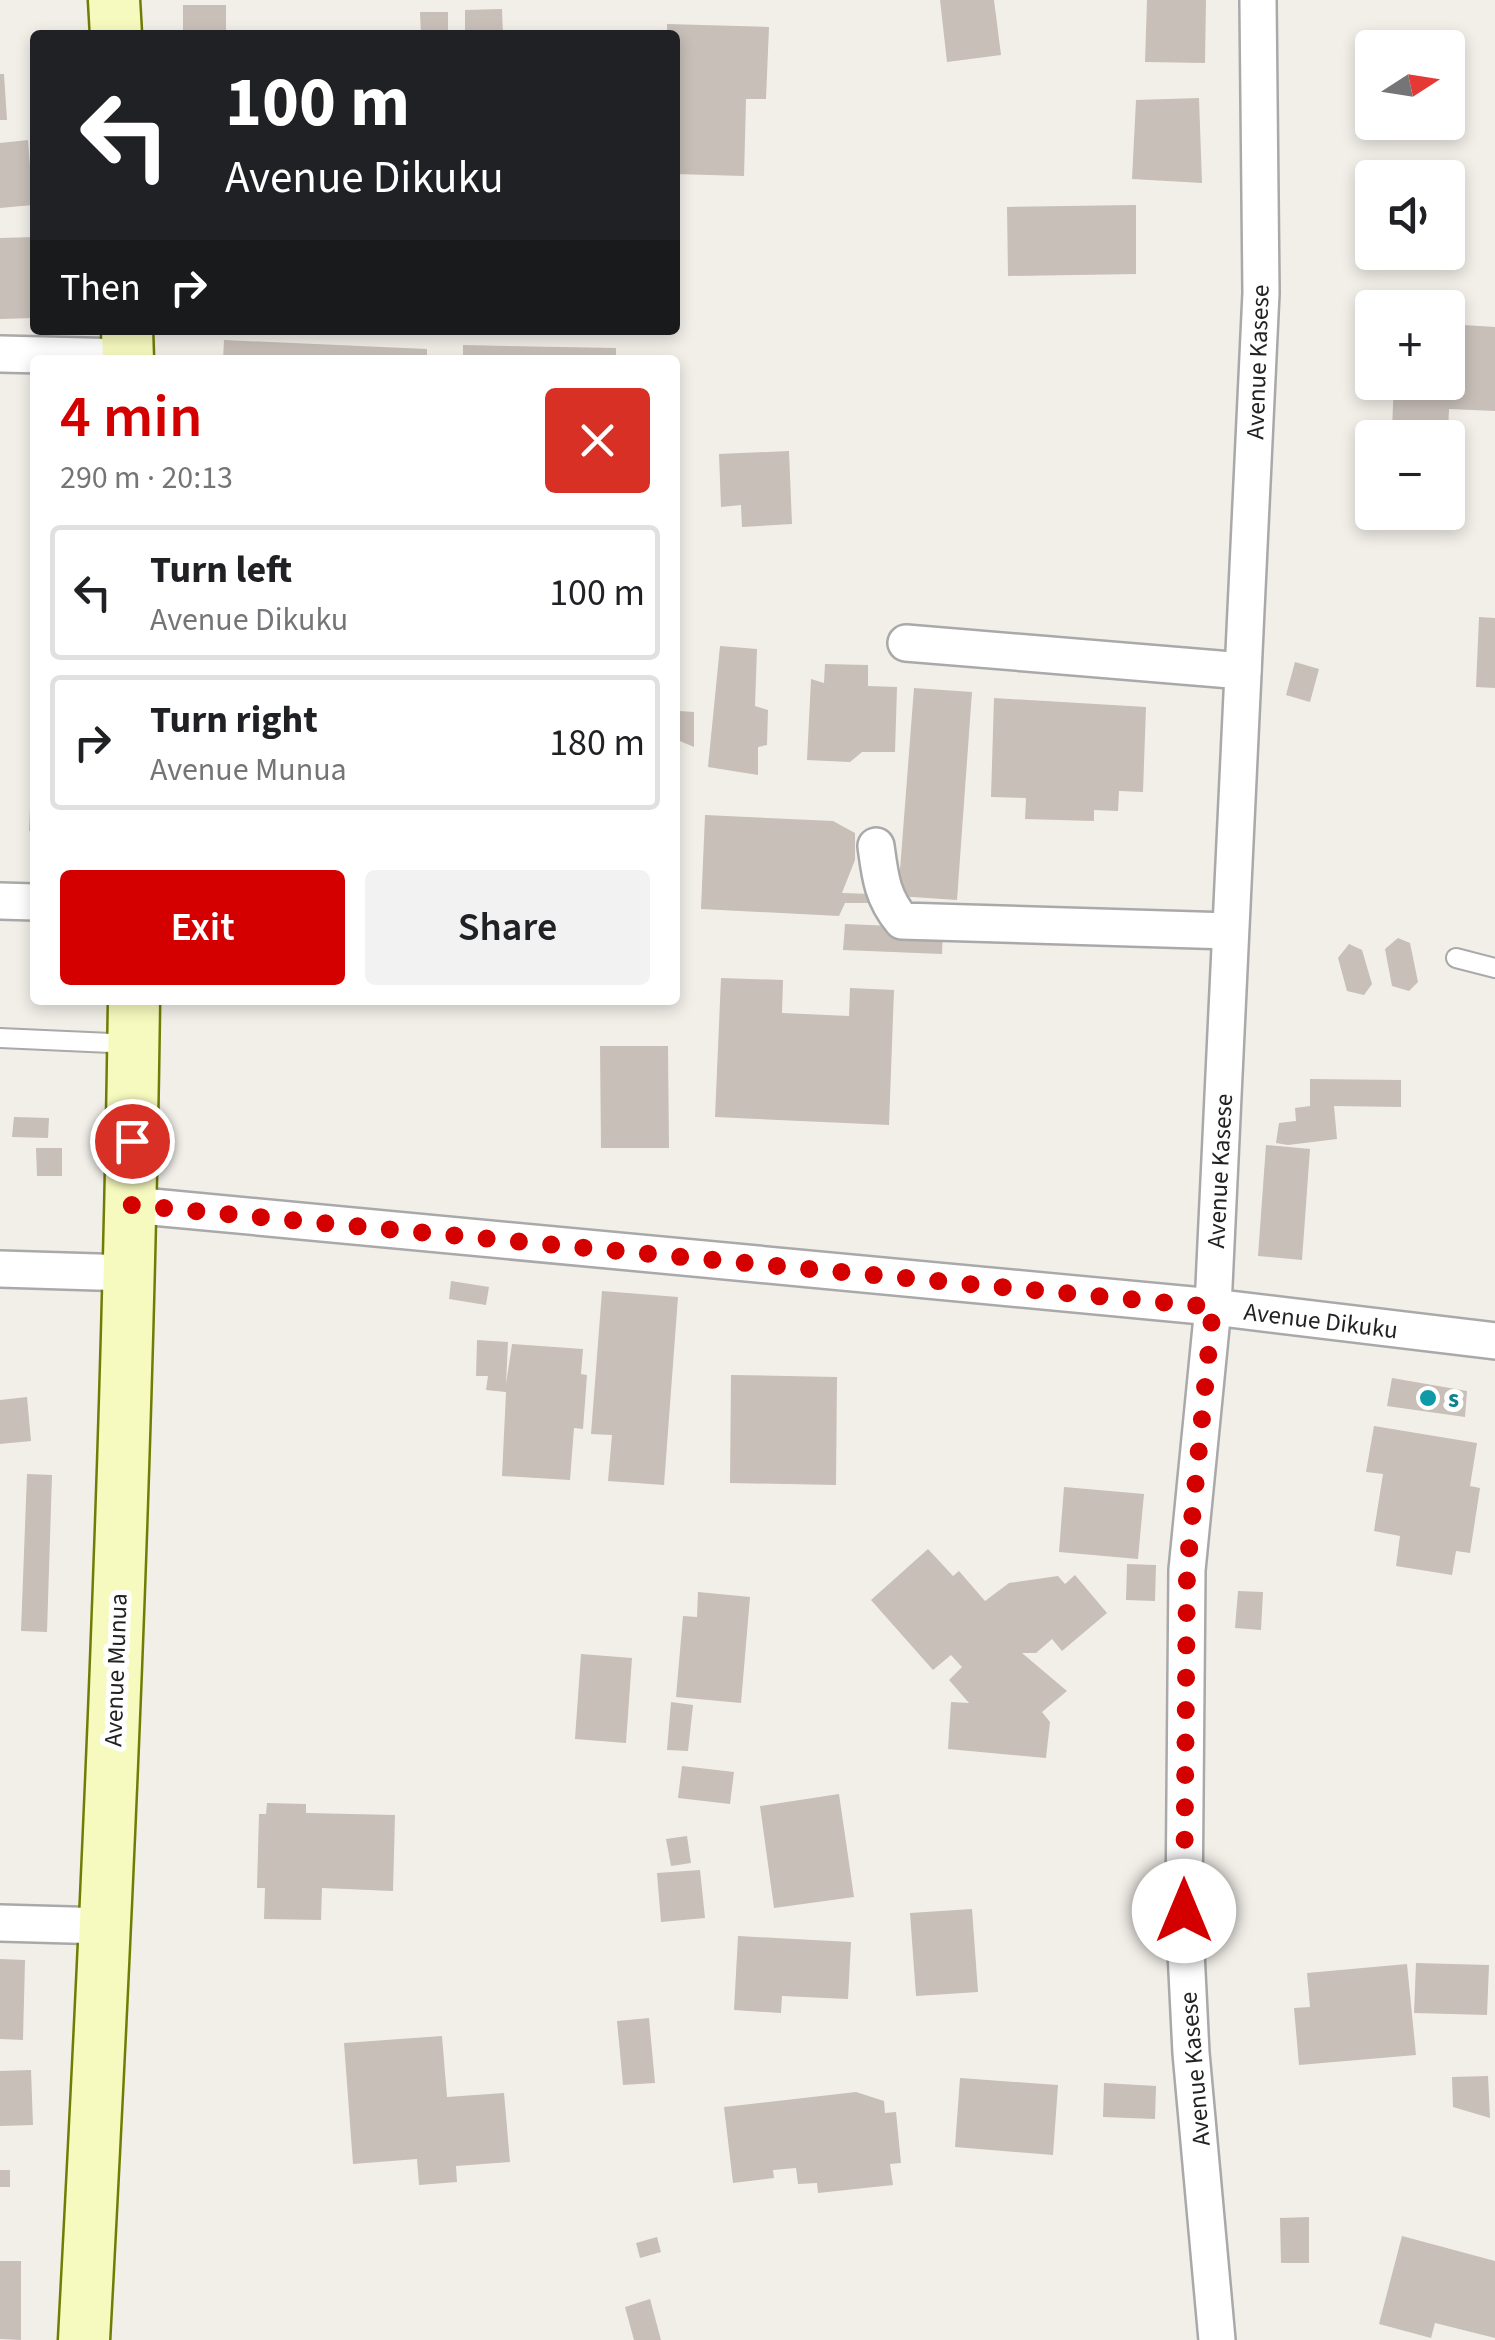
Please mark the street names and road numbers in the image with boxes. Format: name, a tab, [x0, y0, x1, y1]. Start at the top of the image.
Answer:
street label: Avenue Kasese	[1237, 284, 1279, 440]
street label: Avenue Kasese	[1198, 1093, 1242, 1249]
street label: Avenue Dikuku	[1242, 1294, 1400, 1348]
street label: Avenue Munua	[95, 1593, 137, 1747]
street label: Avenue Kasese	[1170, 1990, 1220, 2148]

